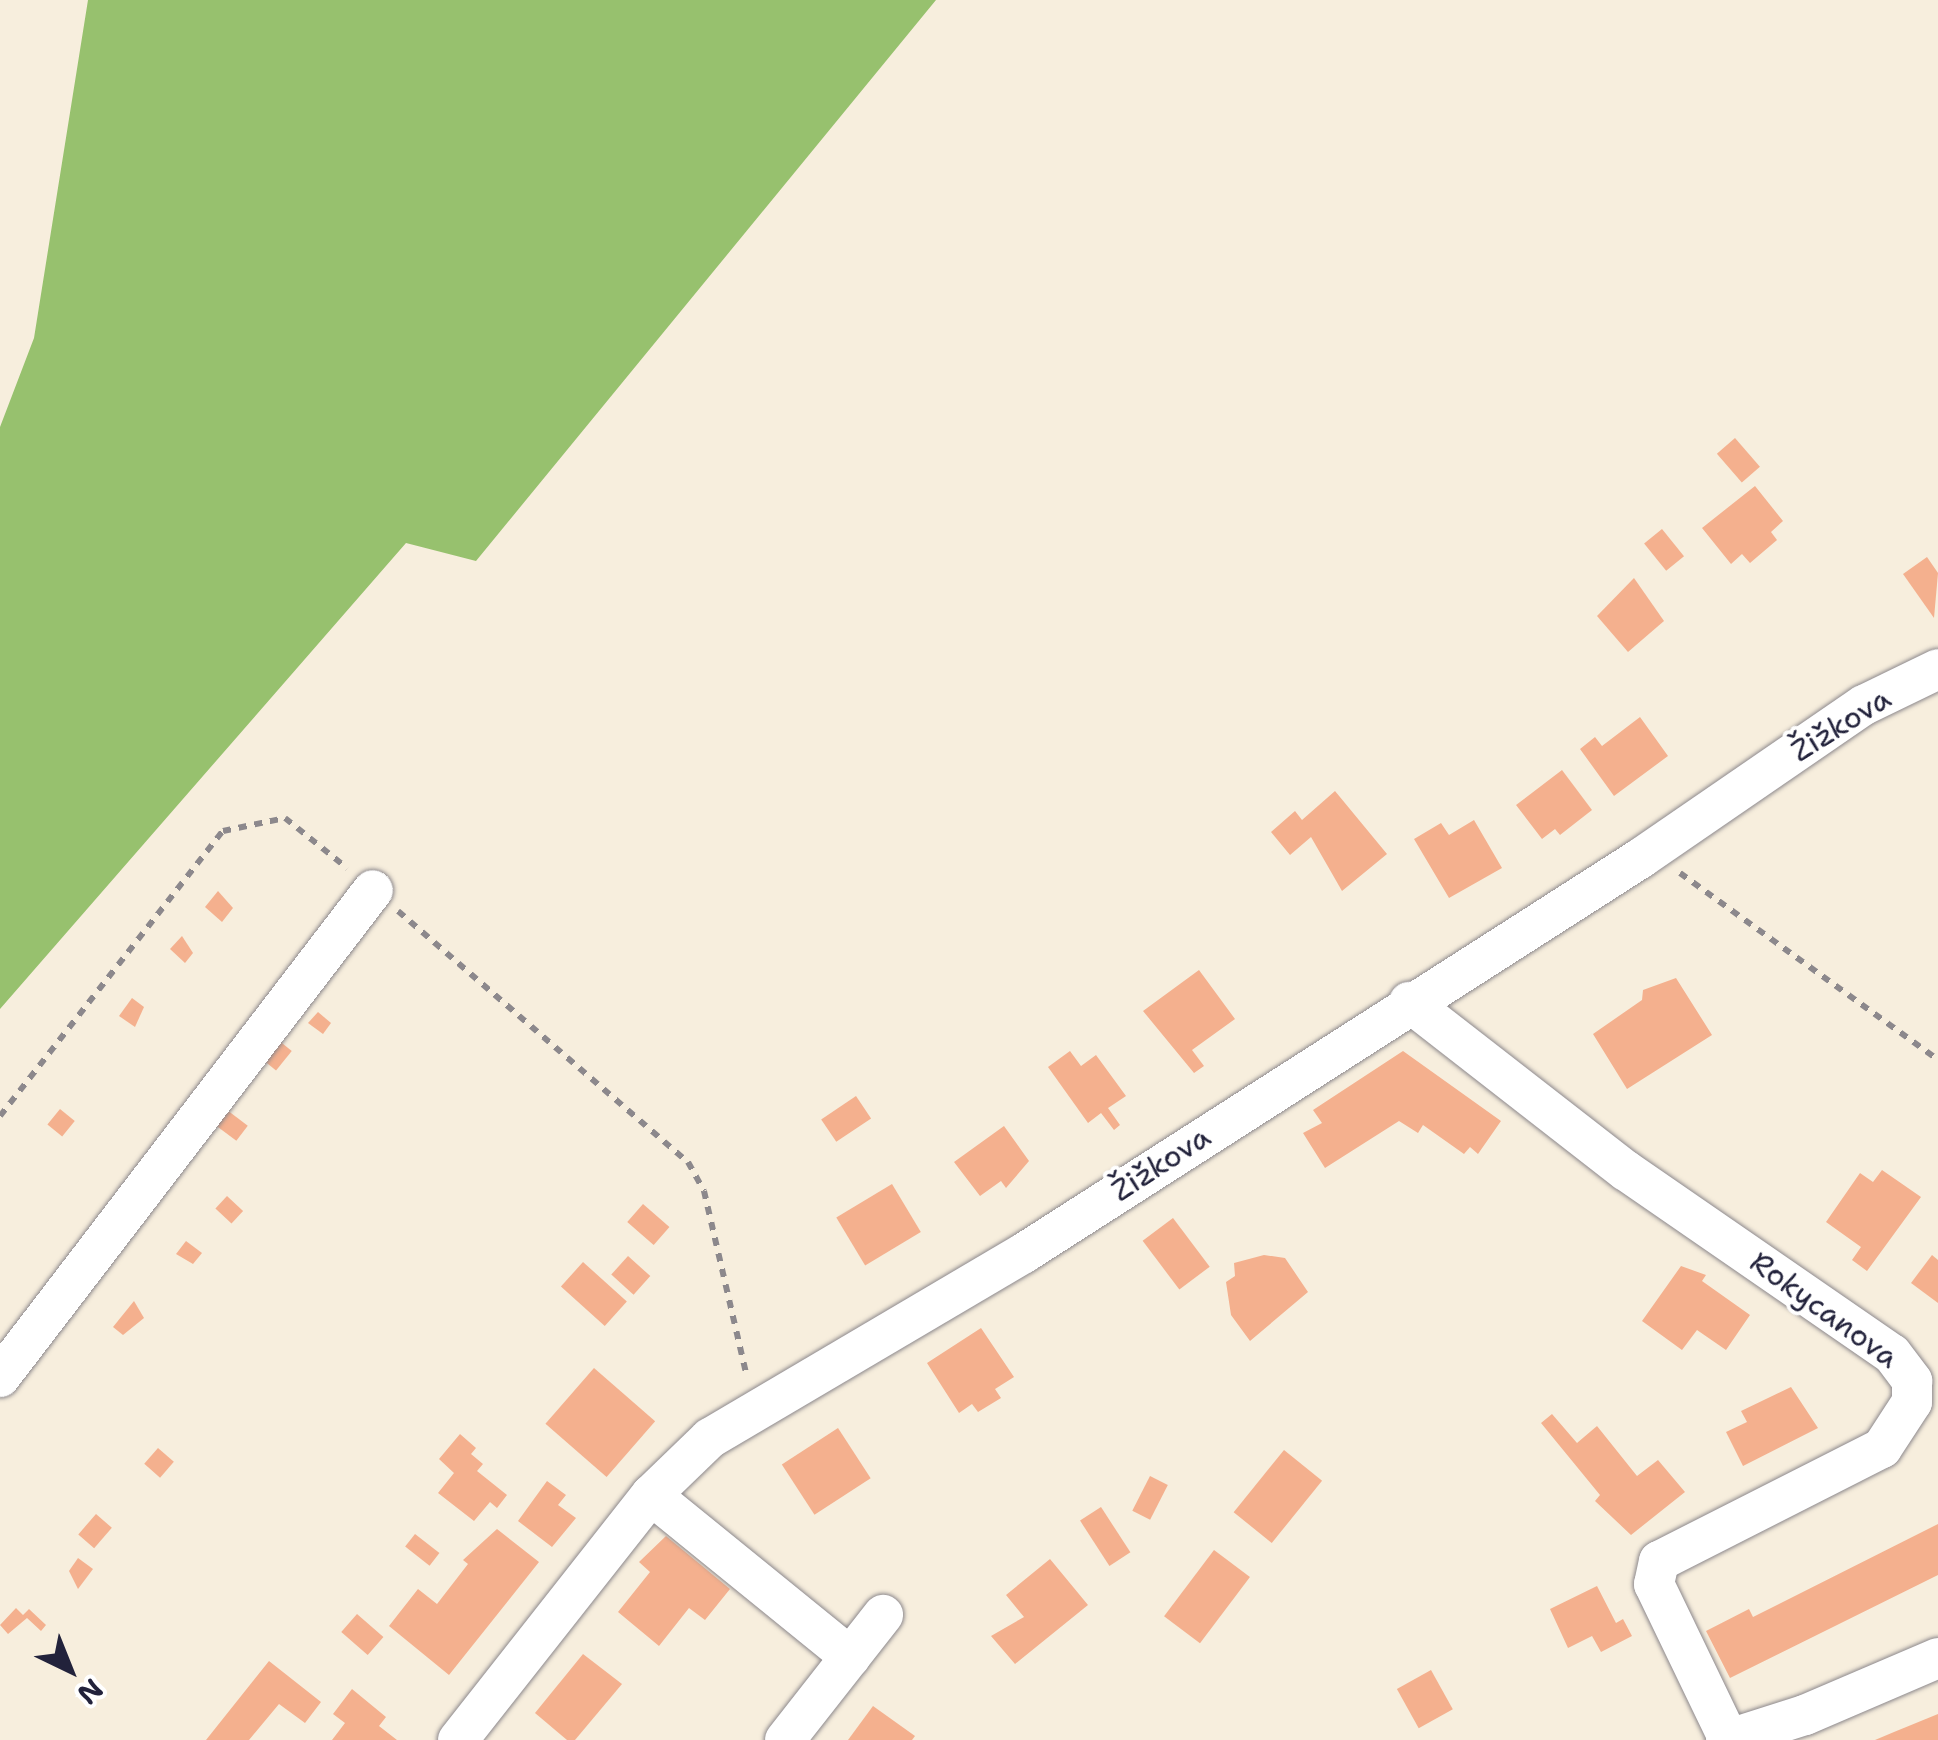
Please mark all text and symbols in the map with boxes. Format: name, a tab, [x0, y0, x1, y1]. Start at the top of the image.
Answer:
street label: Žižkova	[1785, 680, 1897, 770]
street label: Žižkova	[1105, 1119, 1217, 1209]
street label: Rokycanova	[1743, 1244, 1905, 1376]
north arrow	[20, 1620, 120, 1720]
text: N	[69, 1670, 112, 1713]

